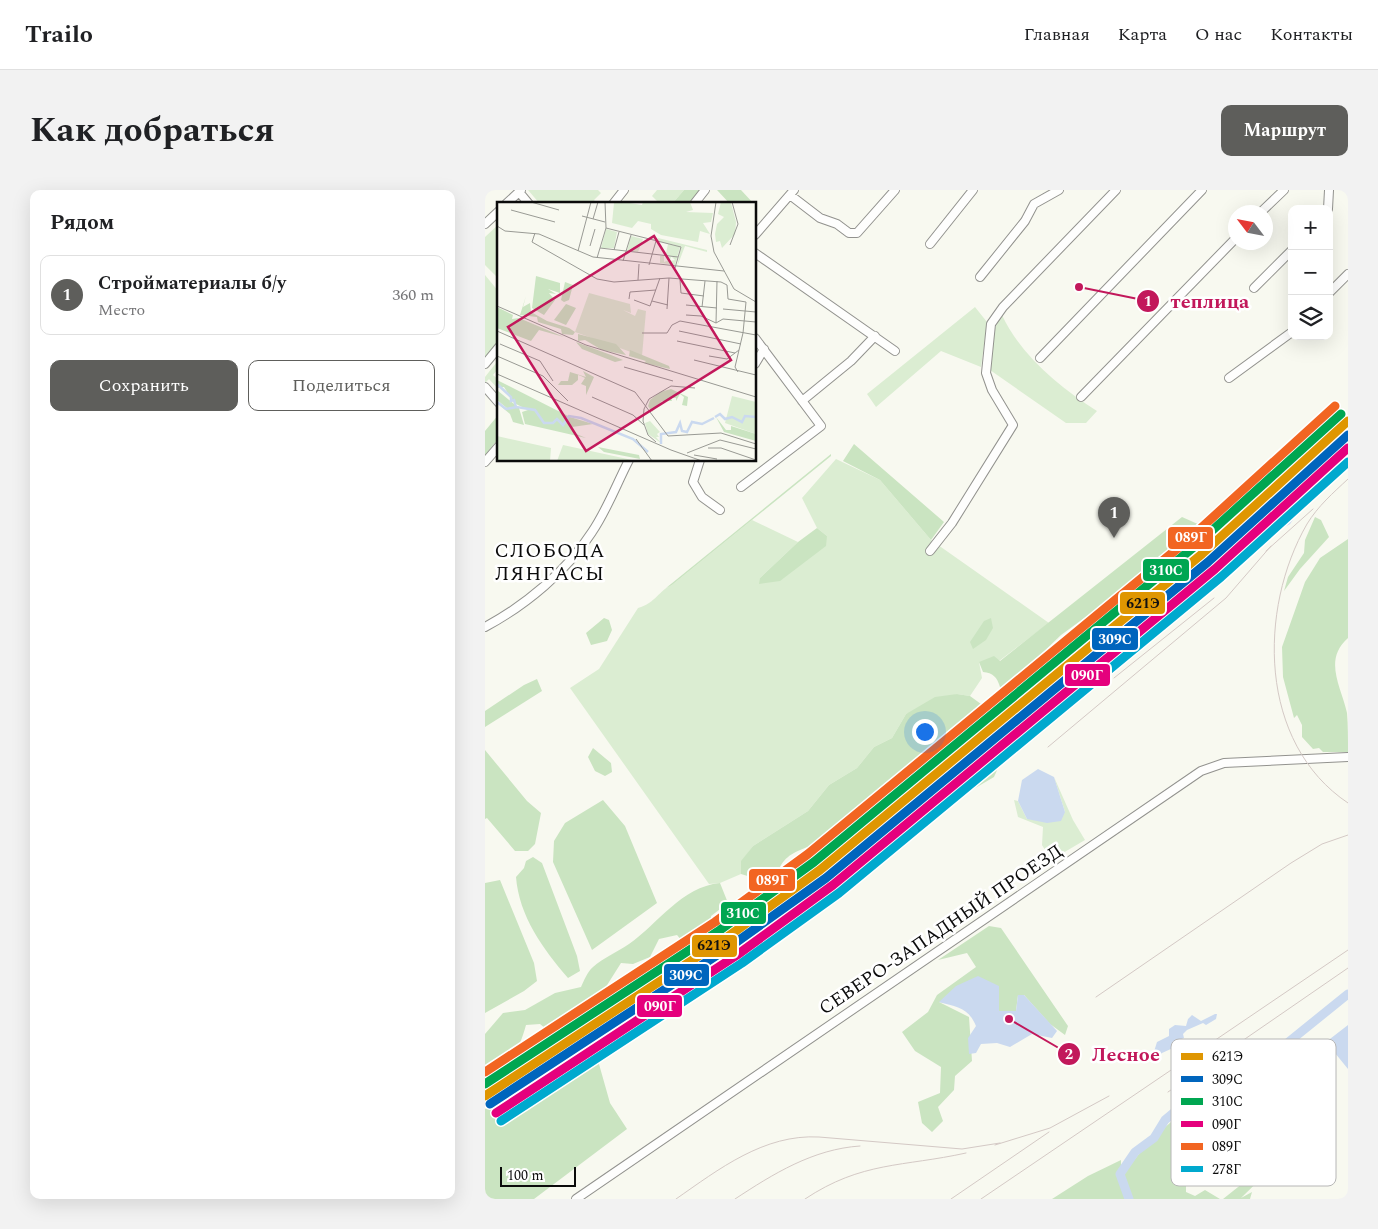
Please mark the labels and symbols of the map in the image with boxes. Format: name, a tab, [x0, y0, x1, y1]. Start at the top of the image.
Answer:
inset map	[497, 202, 756, 461]
north arrow	[1228, 205, 1273, 250]
callout: теплица	[1135, 283, 1259, 318]
text: теплица	[1171, 287, 1250, 317]
text: 1	[1144, 290, 1152, 313]
pin: 1	[1098, 497, 1130, 538]
line badge: 089Г	[1167, 526, 1214, 550]
text: 089Г	[1175, 527, 1207, 548]
district label: СЛОБОДА ЛЯНГАСЫ	[495, 536, 605, 589]
line badge: 310С	[1142, 558, 1190, 582]
text: 310С	[1149, 560, 1183, 581]
line badge: 621Э	[1119, 591, 1166, 615]
text: 621Э	[1126, 593, 1160, 614]
line badge: 309С	[1091, 627, 1139, 651]
text: 309С	[1098, 629, 1132, 650]
line badge: 090Г	[1064, 663, 1111, 687]
text: 090Г	[1071, 665, 1103, 686]
your location	[912, 719, 938, 745]
street label: СЕВЕРО-ЗАПАДНЫЙ ПРОЕЗД	[813, 837, 1069, 1023]
line badge: 089Г	[748, 868, 796, 892]
text: 089Г	[756, 870, 788, 891]
line badge: 310С	[720, 901, 767, 925]
text: 310С	[726, 903, 760, 924]
line badge: 621Э	[691, 934, 738, 958]
text: 621Э	[697, 935, 731, 956]
line badge: 309С	[663, 963, 710, 987]
text: 309С	[669, 965, 703, 986]
line badge: 090Г	[636, 994, 683, 1018]
text: 090Г	[644, 996, 676, 1017]
callout: Лесное	[1057, 1036, 1170, 1071]
legend	[1171, 1039, 1336, 1186]
text: Лесное	[1092, 1040, 1160, 1070]
text: 2	[1065, 1043, 1073, 1066]
text: 621Э	[1212, 1046, 1243, 1067]
text: 309С	[1212, 1069, 1243, 1090]
text: 310С	[1212, 1091, 1243, 1112]
text: 090Г	[1212, 1114, 1241, 1135]
text: 089Г	[1212, 1136, 1241, 1157]
text: 278Г	[1212, 1159, 1241, 1180]
scale bar	[500, 1164, 576, 1187]

